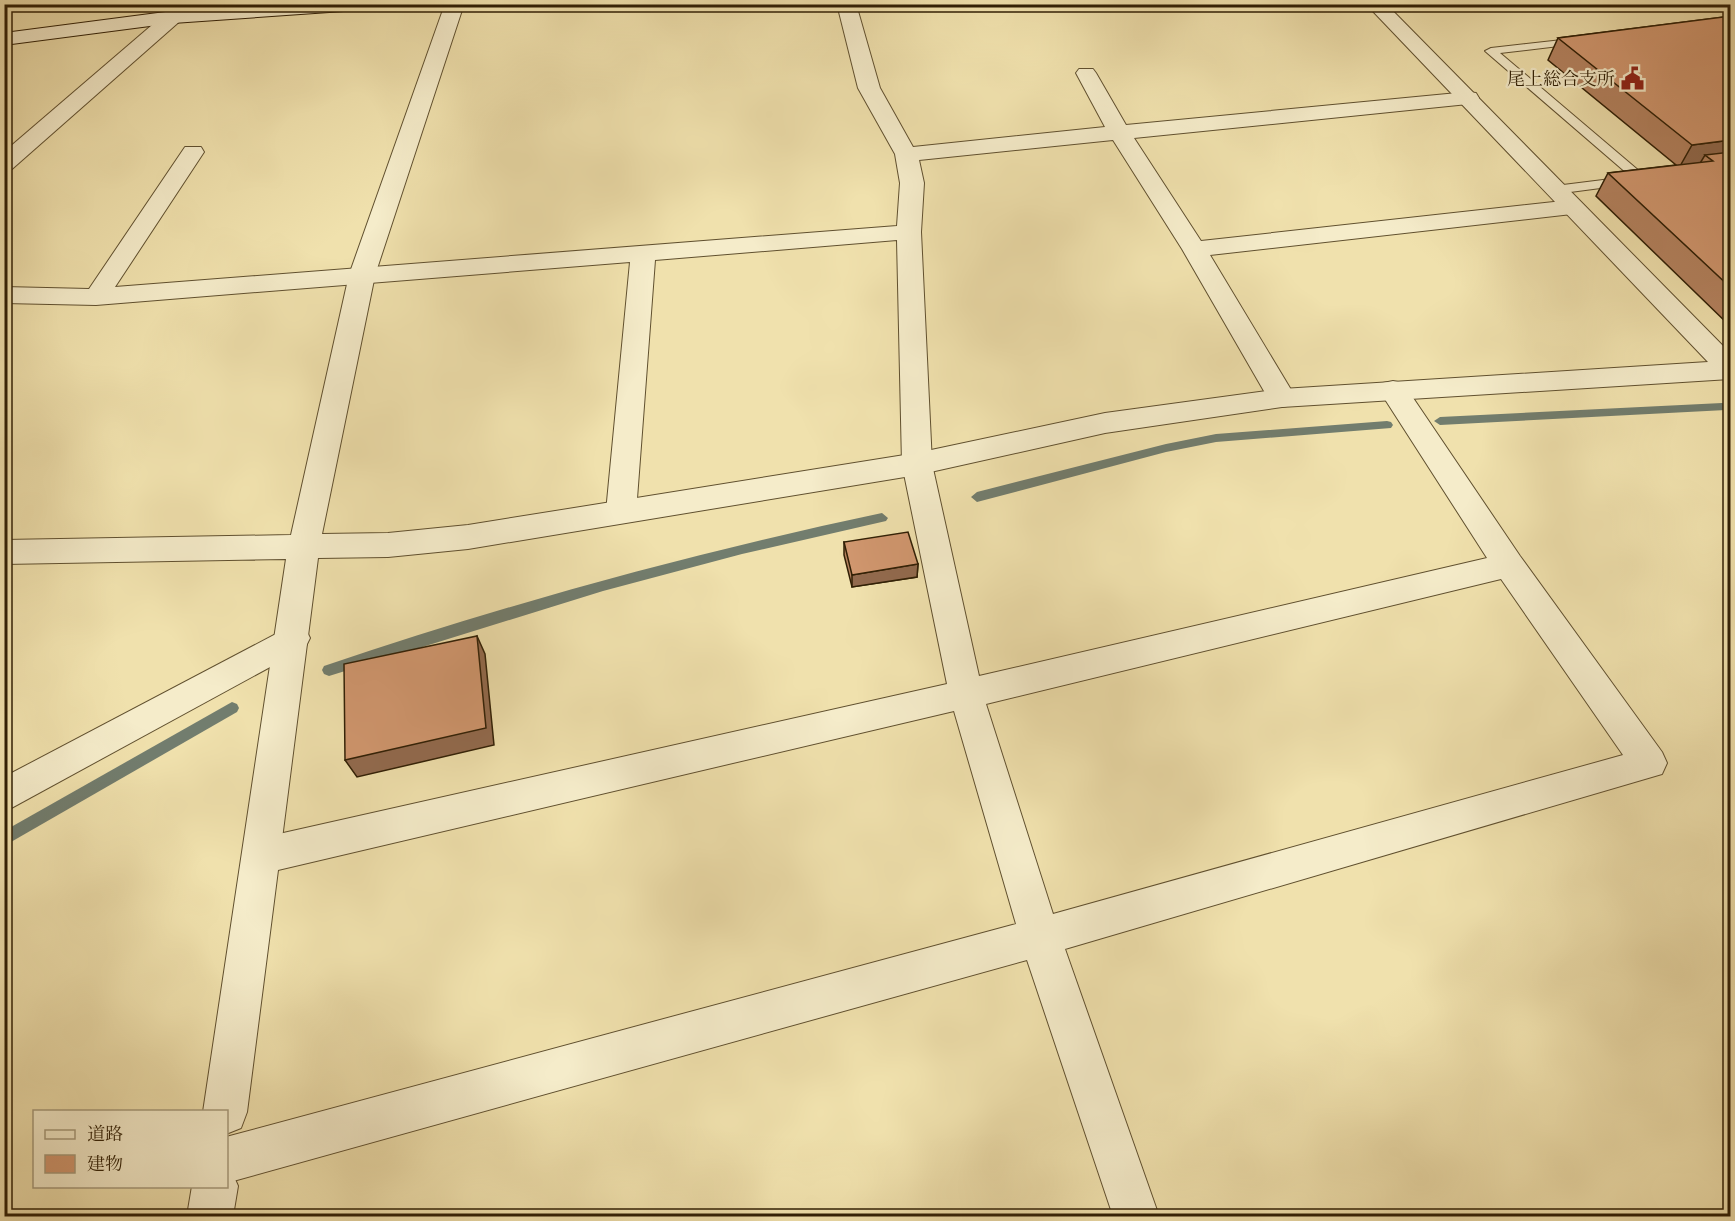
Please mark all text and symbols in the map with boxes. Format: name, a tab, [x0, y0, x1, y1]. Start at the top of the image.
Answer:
public building icon: 尾上総合支所	[1620, 66, 1646, 92]
place label: 尾上総合支所	[1507, 68, 1615, 91]
legend	[33, 1110, 228, 1188]
text: 道路	[87, 1123, 123, 1146]
text: 建物	[87, 1153, 123, 1176]

